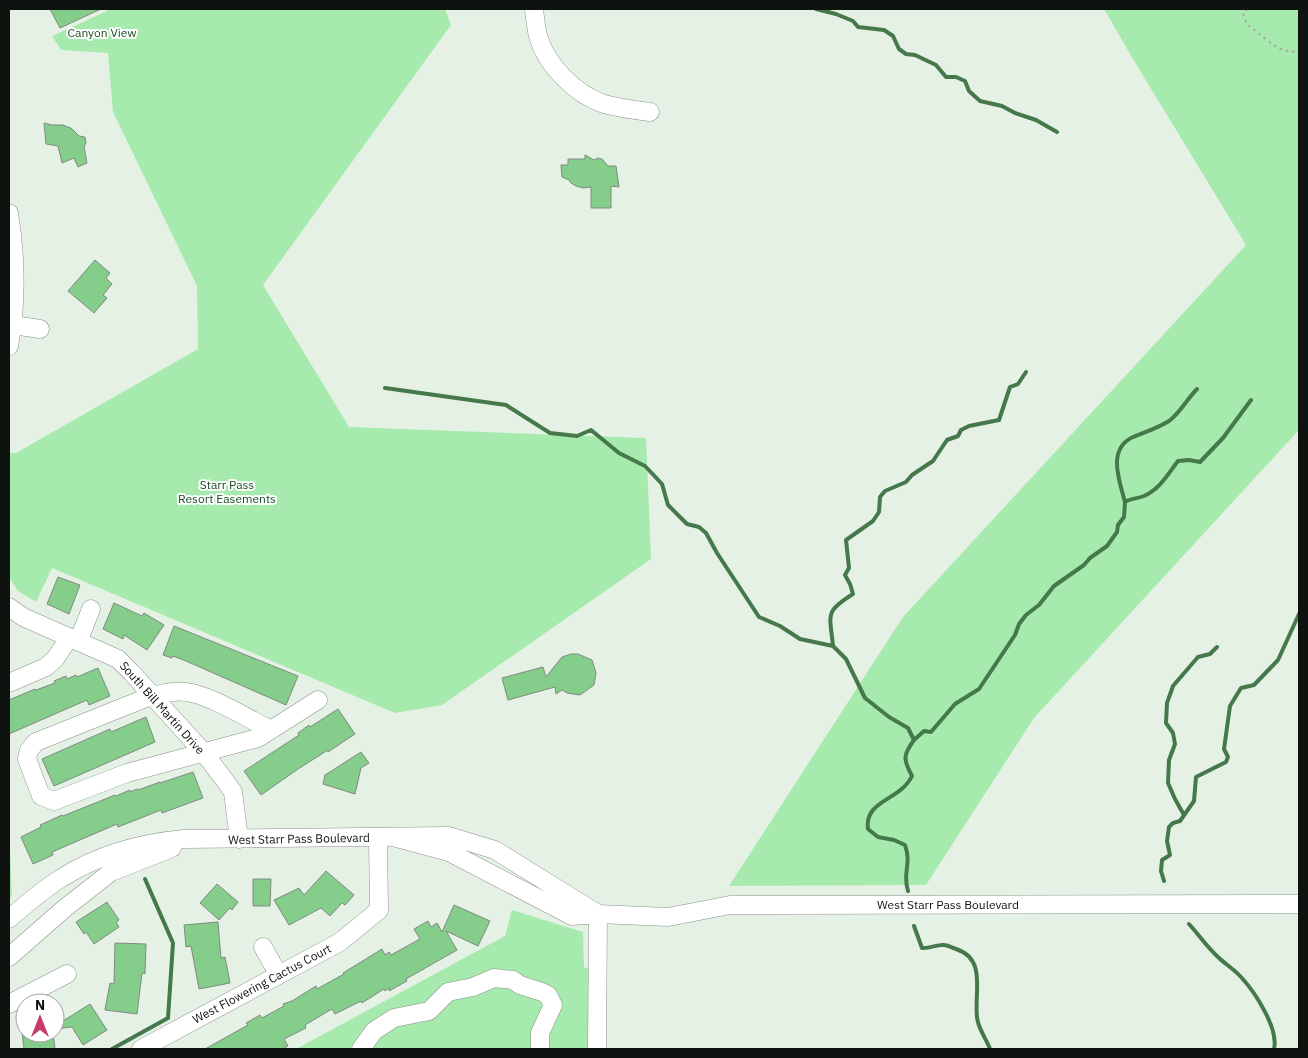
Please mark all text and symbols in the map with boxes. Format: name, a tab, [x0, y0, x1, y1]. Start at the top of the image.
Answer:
park label: Canyon View	[68, 25, 136, 40]
park label: Starr Pass Resort Easements	[178, 477, 276, 506]
street label: South Bill Martin Drive	[117, 658, 208, 758]
street label: West Starr Pass Boulevard	[228, 830, 370, 847]
street label: West Starr Pass Boulevard	[877, 897, 1019, 912]
street label: West Flowering Cactus Court	[190, 941, 334, 1027]
north arrow	[15, 993, 65, 1043]
text: N	[35, 996, 45, 1014]

